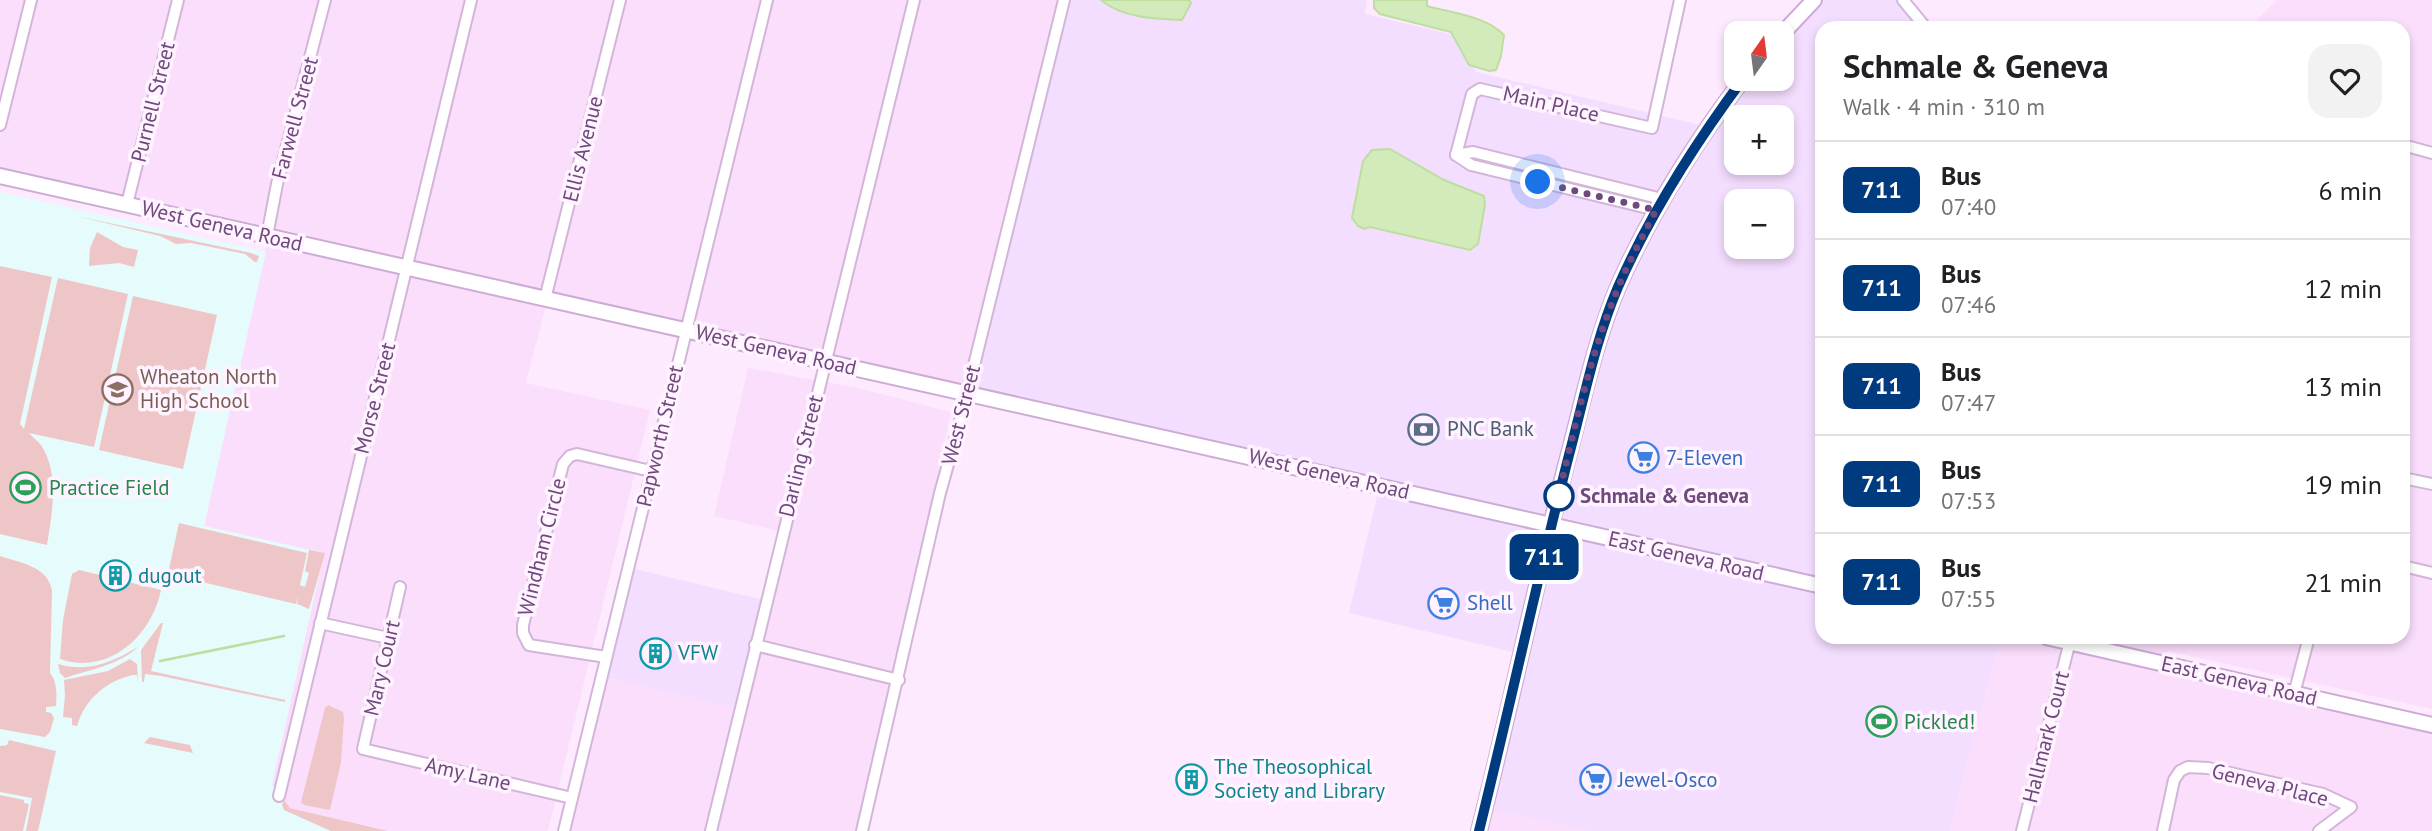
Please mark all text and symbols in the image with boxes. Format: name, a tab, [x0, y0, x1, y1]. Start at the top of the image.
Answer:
north arrow	[1724, 21, 1794, 91]
map controls	[1724, 21, 1794, 259]
street label: Purnell Street	[125, 39, 181, 165]
text: Schmale & Geneva	[1843, 44, 2109, 87]
button: heart	[2308, 44, 2382, 118]
street label: Farwell Street	[265, 54, 324, 182]
street label: Main Place	[1500, 79, 1602, 128]
text: Walk · 4 min · 310 m	[1843, 92, 2045, 121]
street label: Ellis Avenue	[556, 93, 609, 205]
button: +	[1724, 105, 1794, 175]
text: Bus	[1941, 159, 1981, 192]
your location	[1520, 164, 1555, 199]
text: 711	[1861, 174, 1902, 205]
text: 6 min	[2319, 174, 2382, 207]
button: −	[1724, 189, 1794, 259]
text: 07:40	[1941, 192, 1996, 221]
street label: West Geneva Road	[139, 194, 305, 257]
text: Bus	[1941, 257, 1981, 290]
text: 711	[1861, 272, 1902, 303]
text: 12 min	[2304, 272, 2382, 305]
text: 07:46	[1941, 290, 1996, 319]
street label: West Geneva Road	[693, 318, 859, 381]
street label: Morse Street	[348, 339, 401, 456]
text: Bus	[1941, 355, 1981, 388]
street label: Papworth Street	[630, 362, 689, 509]
street label: West Street	[935, 362, 986, 468]
place label: Wheaton North High School	[140, 363, 277, 414]
text: 711	[1861, 370, 1902, 401]
text: 13 min	[2304, 370, 2382, 403]
school or university icon: Wheaton North High School	[100, 372, 134, 406]
text: 07:47	[1941, 388, 1996, 417]
street label: Darling Street	[772, 392, 829, 520]
bank icon: PNC Bank	[1407, 412, 1441, 446]
place label: PNC Bank	[1447, 415, 1534, 442]
supermarket icon: 7-Eleven	[1626, 441, 1660, 475]
street label: West Geneva Road	[1246, 442, 1412, 505]
place label: 7-Eleven	[1666, 444, 1743, 471]
text: Bus	[1941, 453, 1981, 486]
text: 711	[1861, 468, 1902, 499]
text: 19 min	[2304, 468, 2382, 501]
sports icon: Practice Field	[9, 471, 43, 505]
place label: Practice Field	[49, 474, 170, 501]
street label: Windham Circle	[511, 475, 572, 619]
marker: Schmale & Geneva	[1544, 481, 1574, 511]
place label: Schmale & Geneva	[1580, 482, 1749, 509]
text: 07:53	[1941, 486, 1996, 515]
street label: East Geneva Road	[1606, 524, 1767, 587]
line badge: 711	[1504, 534, 1584, 580]
text: 711	[1524, 541, 1564, 572]
text: Bus	[1941, 551, 1981, 584]
building icon: dugout	[98, 559, 132, 593]
place label: dugout	[138, 562, 202, 589]
text: 711	[1861, 566, 1902, 597]
text: 21 min	[2304, 566, 2382, 599]
text: 07:55	[1941, 584, 1996, 613]
supermarket icon: Shell	[1427, 586, 1461, 620]
place label: Shell	[1467, 589, 1513, 616]
street label: Mary Court	[357, 617, 406, 718]
building icon: VFW	[638, 636, 672, 670]
place label: VFW	[677, 639, 719, 666]
street label: East Geneva Road	[2159, 649, 2320, 712]
street label: Hallmark Court	[2016, 668, 2075, 806]
sports icon: Pickled!	[1864, 705, 1898, 739]
place label: Pickled!	[1904, 708, 1975, 735]
street label: Amy Lane	[423, 751, 514, 796]
place label: The Theosophical Society and Library	[1214, 753, 1385, 804]
street label: Geneva Place	[2209, 757, 2331, 812]
building icon: The Theosophical Society and Library	[1174, 762, 1208, 796]
supermarket icon: Jewel-Osco	[1578, 763, 1612, 797]
place label: Jewel-Osco	[1617, 766, 1718, 793]

